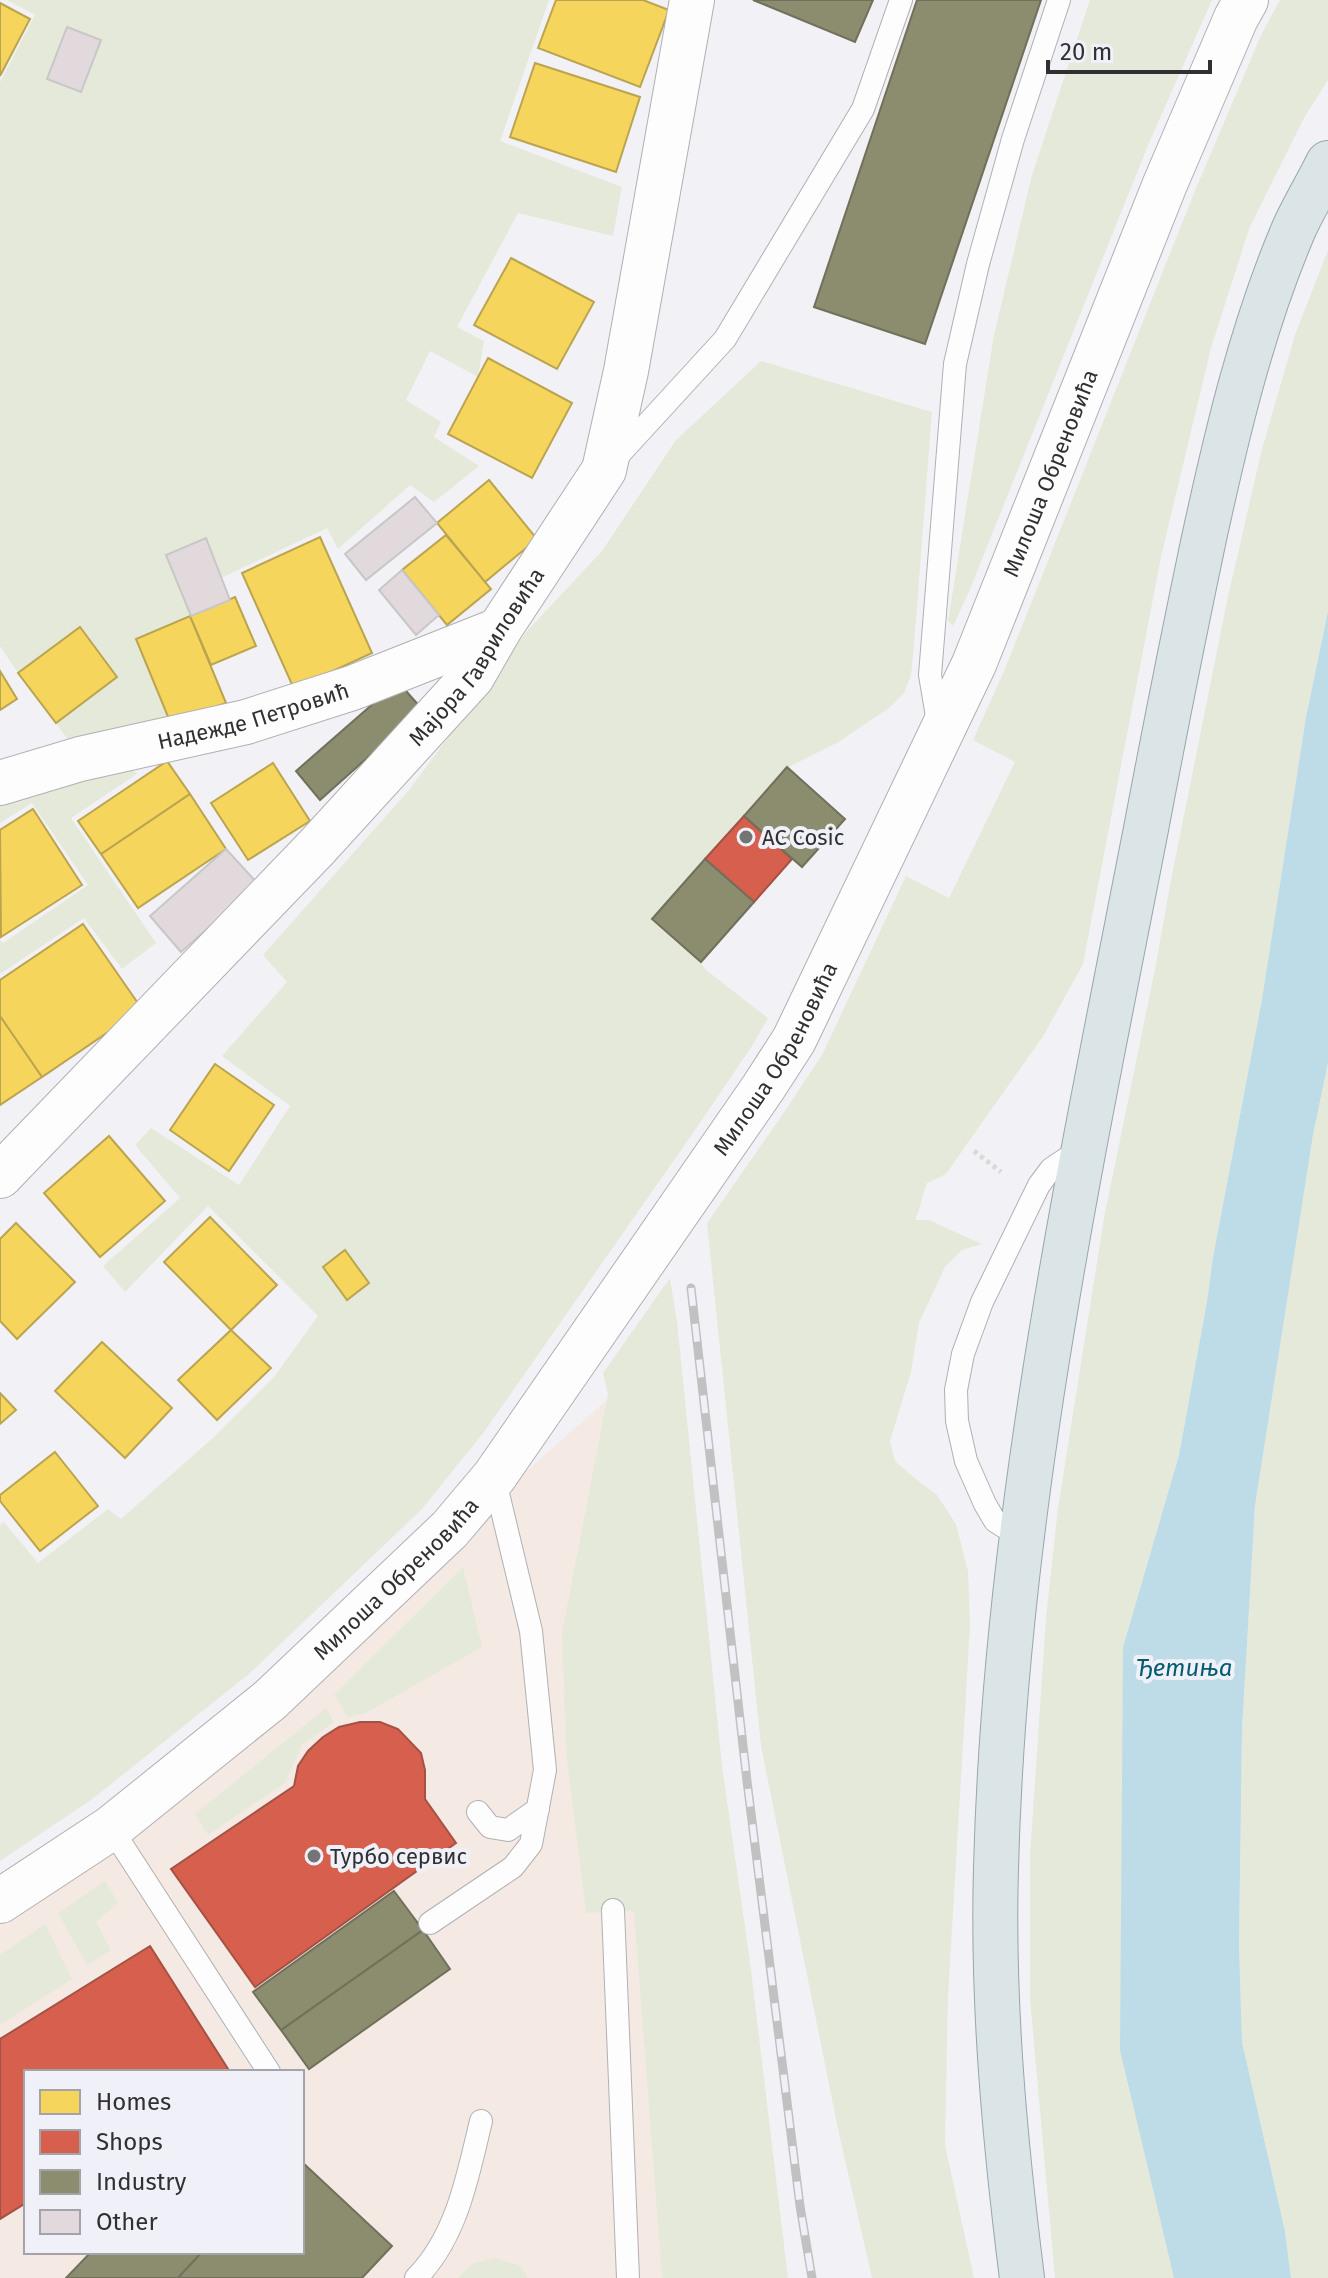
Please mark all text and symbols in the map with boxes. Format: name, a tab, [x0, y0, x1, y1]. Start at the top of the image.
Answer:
scale bar	[1048, 24, 1210, 74]
text: 20 m	[1060, 38, 1112, 66]
street label: Милоша Обреновића	[997, 365, 1103, 580]
street label: Мајора Гавриловића	[403, 562, 550, 751]
street label: Надежде Петровић	[155, 676, 352, 755]
place label: AC Cosic	[762, 824, 844, 851]
marker: AC Cosic	[737, 828, 755, 846]
street label: Милоша Обреновића	[707, 958, 843, 1160]
street label: Милоша Обреновића	[308, 1492, 484, 1665]
water label: Ђетиња	[1136, 1654, 1232, 1682]
place label: Турбо сервис	[330, 1843, 467, 1870]
marker: Турбо сервис	[305, 1847, 323, 1865]
legend	[24, 2070, 304, 2254]
text: Homes	[96, 2088, 171, 2116]
text: Shops	[96, 2128, 163, 2156]
text: Industry	[96, 2168, 187, 2196]
text: Other	[96, 2208, 158, 2236]

